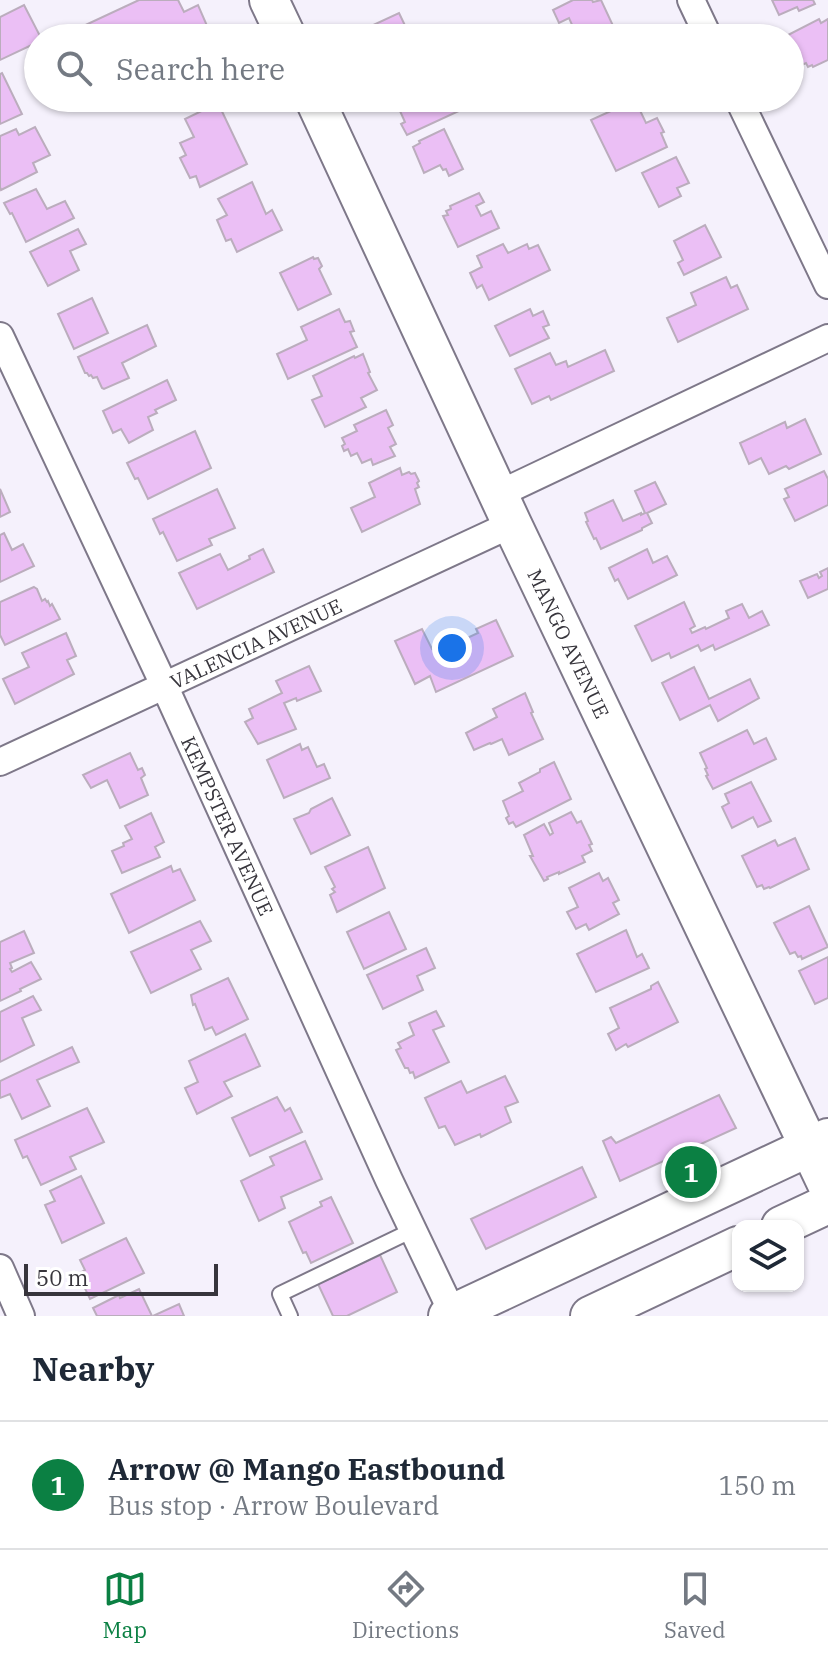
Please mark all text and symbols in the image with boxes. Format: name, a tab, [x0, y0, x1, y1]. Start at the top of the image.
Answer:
search box	[24, 24, 804, 112]
icon: search	[52, 46, 96, 90]
text: Search here	[116, 49, 285, 88]
street label: MANGO AVENUE	[522, 564, 616, 722]
street label: VALENCIA AVENUE	[165, 592, 346, 695]
your location	[432, 628, 472, 668]
street label: KEMPSTER AVENUE	[175, 732, 280, 920]
pin: 1	[665, 1142, 717, 1202]
map controls	[732, 1220, 804, 1292]
button: layers	[732, 1220, 804, 1292]
scale bar	[24, 1260, 218, 1296]
text: 50 m	[36, 1263, 88, 1292]
text: Nearby	[32, 1346, 154, 1390]
text: Arrow @ Mango Eastbound	[108, 1449, 505, 1488]
text: 1	[50, 1468, 66, 1502]
text: 150 m	[718, 1468, 796, 1502]
text: Bus stop · Arrow Boulevard	[108, 1488, 439, 1522]
tab: Map	[102, 1567, 147, 1644]
tab: Directions	[352, 1567, 459, 1644]
tab: Saved	[664, 1567, 726, 1644]

